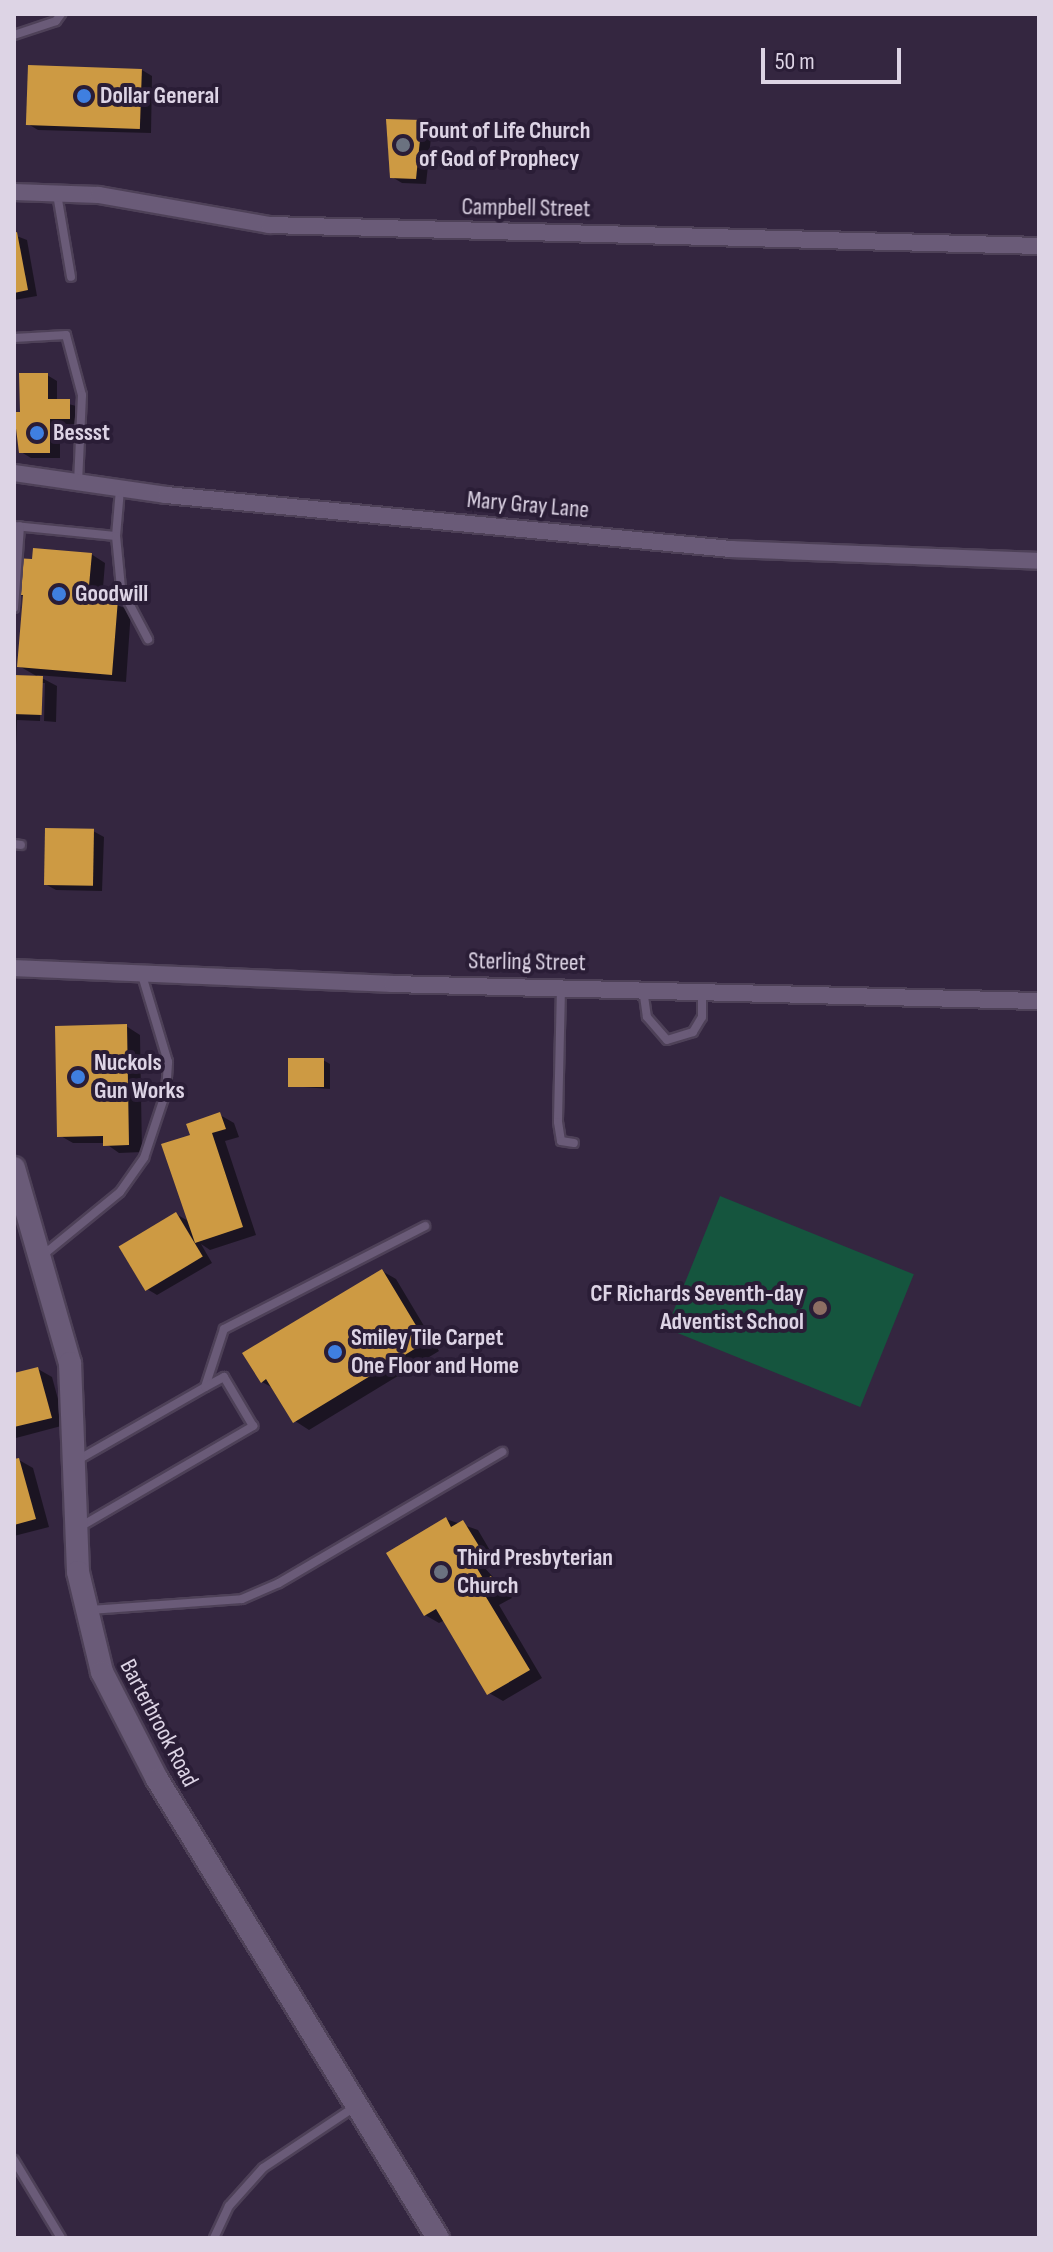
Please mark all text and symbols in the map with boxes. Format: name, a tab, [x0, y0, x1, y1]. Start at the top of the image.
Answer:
scale bar	[765, 32, 905, 82]
text: 50 m	[775, 47, 815, 76]
place label: Dollar General	[100, 82, 219, 110]
marker: Dollar General	[75, 87, 93, 105]
place label: Fount of Life Church of God of Prophecy	[419, 117, 590, 173]
marker: Fount of Life Church of God of Prophecy	[394, 136, 412, 154]
street label: Campbell Street	[461, 192, 591, 224]
place label: Bessst	[53, 419, 110, 447]
marker: Bessst	[28, 424, 46, 442]
street label: Mary Gray Lane	[466, 485, 590, 525]
place label: Goodwill	[75, 580, 148, 608]
marker: Goodwill	[50, 585, 68, 603]
street label: Sterling Street	[468, 947, 586, 977]
place label: Nuckols Gun Works	[94, 1049, 185, 1105]
marker: Nuckols Gun Works	[69, 1068, 87, 1086]
place label: CF Richards Seventh-day Adventist School	[590, 1280, 804, 1336]
marker: CF Richards Seventh-day Adventist School	[811, 1299, 829, 1317]
place label: Smiley Tile Carpet One Floor and Home	[351, 1324, 519, 1380]
marker: Smiley Tile Carpet One Floor and Home	[326, 1343, 344, 1361]
place label: Third Presbyterian Church	[457, 1544, 613, 1600]
marker: Third Presbyterian Church	[432, 1563, 450, 1581]
street label: Barterbrook Road	[113, 1654, 205, 1792]

